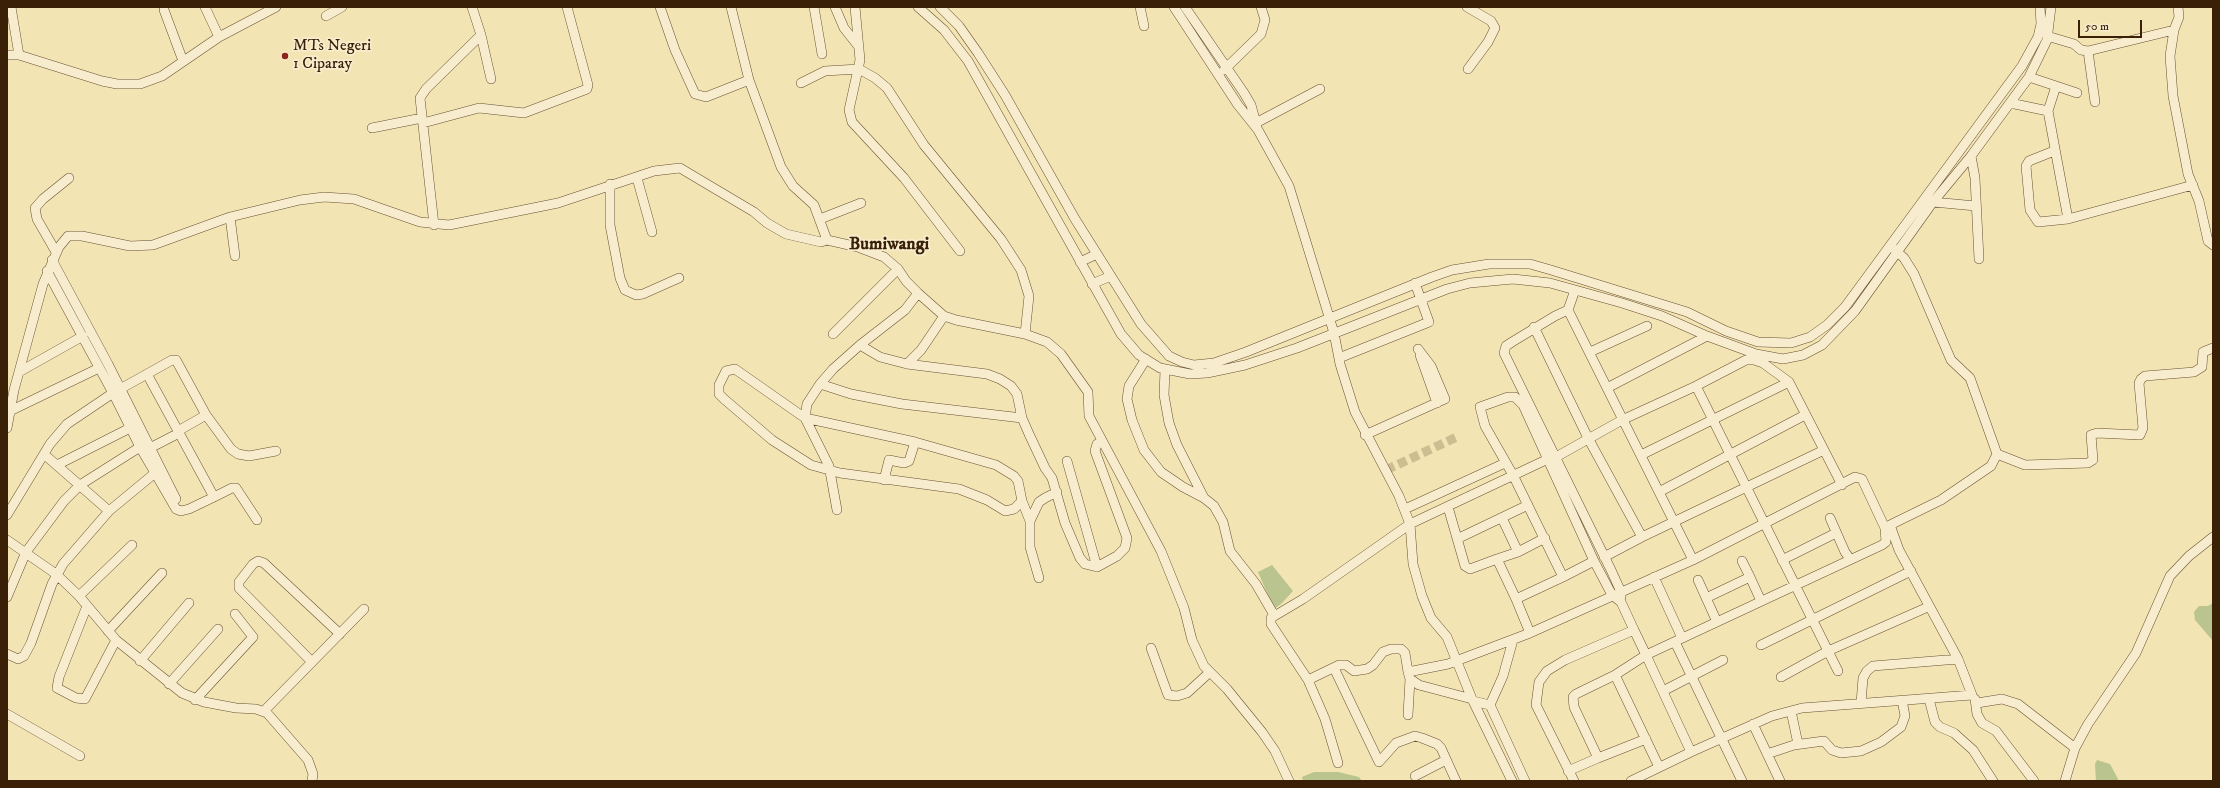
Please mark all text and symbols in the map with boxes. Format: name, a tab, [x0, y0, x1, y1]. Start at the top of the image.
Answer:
scale bar	[2080, 12, 2144, 38]
text: 50 m	[2085, 19, 2109, 34]
place label: MTs Negeri 1 Ciparay	[293, 37, 371, 75]
marker: MTs Negeri 1 Ciparay	[280, 51, 290, 61]
district label: Bumiwangi	[849, 234, 929, 256]

